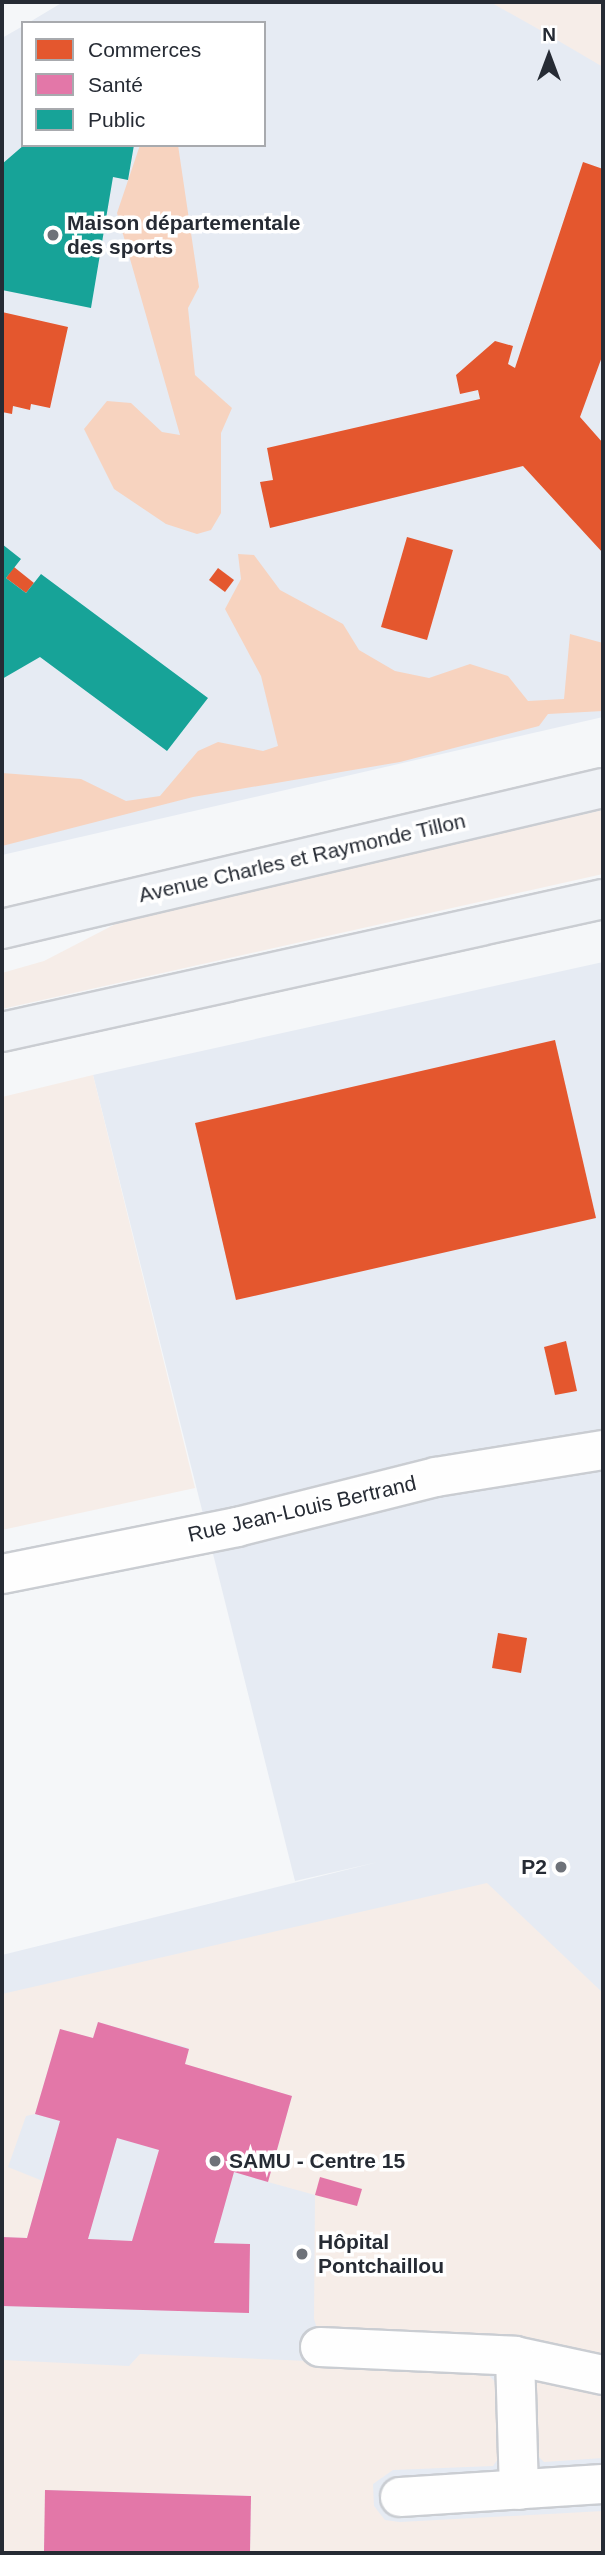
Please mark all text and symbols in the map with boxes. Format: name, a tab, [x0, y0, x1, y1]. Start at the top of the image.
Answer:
legend	[21, 21, 266, 147]
north arrow	[514, 21, 584, 91]
text: N	[542, 24, 556, 45]
text: Commerces	[88, 38, 201, 61]
text: Santé	[88, 73, 143, 96]
text: Public	[88, 108, 145, 131]
place label: Maison départementale des sports	[67, 210, 300, 260]
marker: Maison départementale des sports	[45, 227, 61, 243]
street label: Avenue Charles et Raymonde Tillon	[136, 808, 468, 908]
street label: Rue Jean-Louis Bertrand	[185, 1470, 419, 1548]
place label: P2	[521, 1854, 547, 1880]
marker: P2	[553, 1859, 569, 1875]
place label: SAMU - Centre 15	[229, 2148, 405, 2174]
marker: SAMU - Centre 15	[207, 2153, 223, 2169]
place label: Hôpital Pontchaillou	[318, 2229, 444, 2279]
marker: Hôpital Pontchaillou	[292, 2244, 312, 2264]

